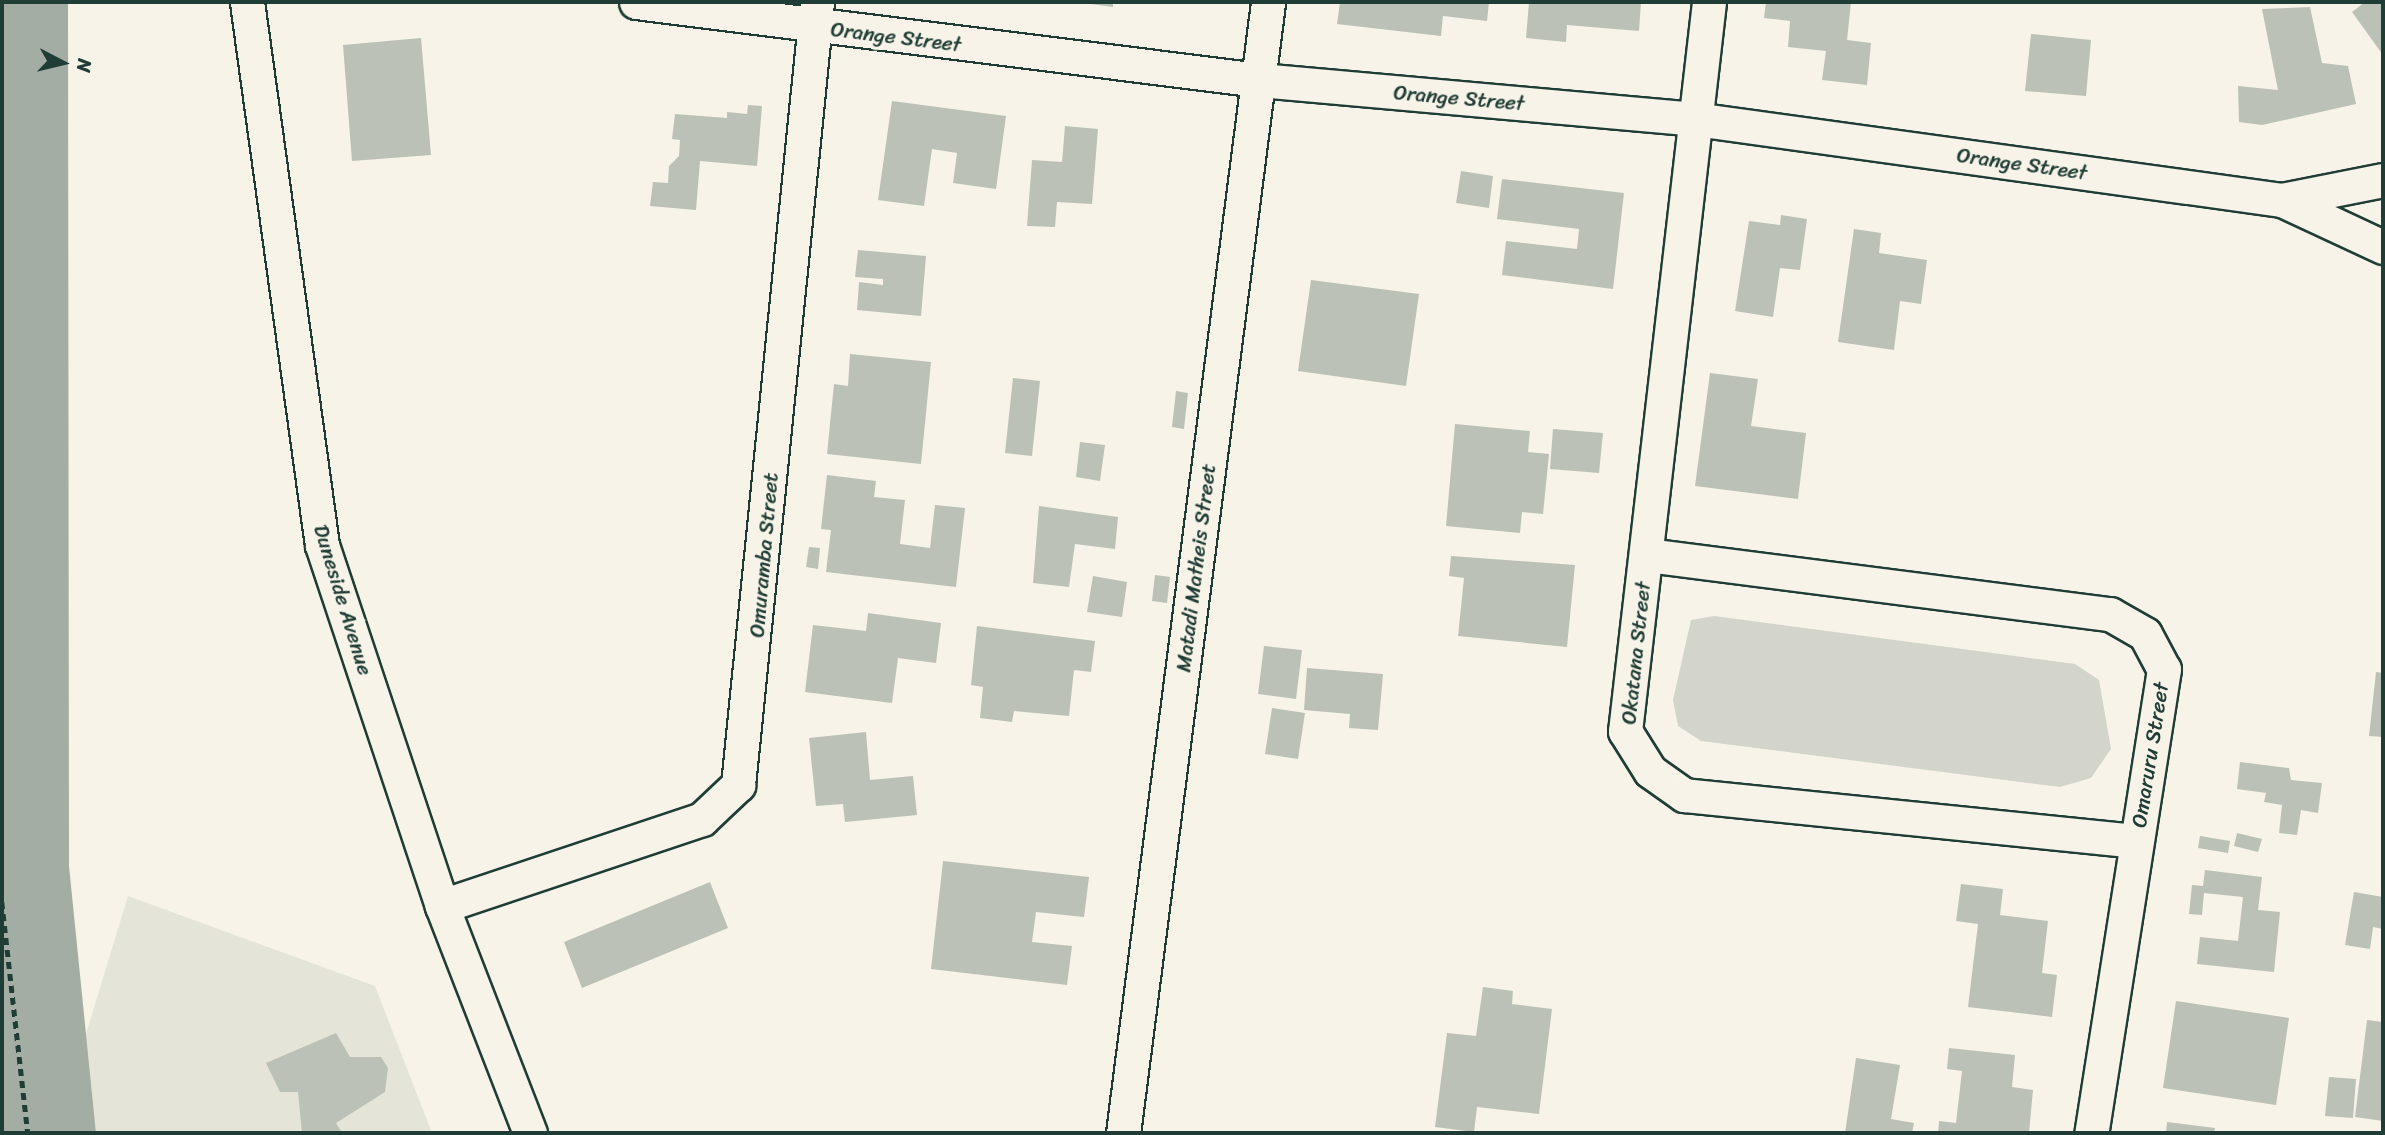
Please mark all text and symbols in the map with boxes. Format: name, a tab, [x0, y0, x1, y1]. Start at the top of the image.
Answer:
street label: Orange Street	[829, 16, 963, 58]
north arrow	[28, 28, 98, 98]
text: N	[67, 57, 102, 74]
street label: Orange Street	[1392, 80, 1526, 116]
street label: Orange Street	[1955, 142, 2089, 186]
street label: Matadi Matheis Street	[1171, 463, 1221, 673]
street label: Omuramba Street	[744, 472, 784, 638]
street label: Duneside Avenue	[308, 522, 378, 678]
street label: Okatana Street	[1616, 580, 1656, 726]
street label: Omaruru Street	[2126, 681, 2174, 829]

